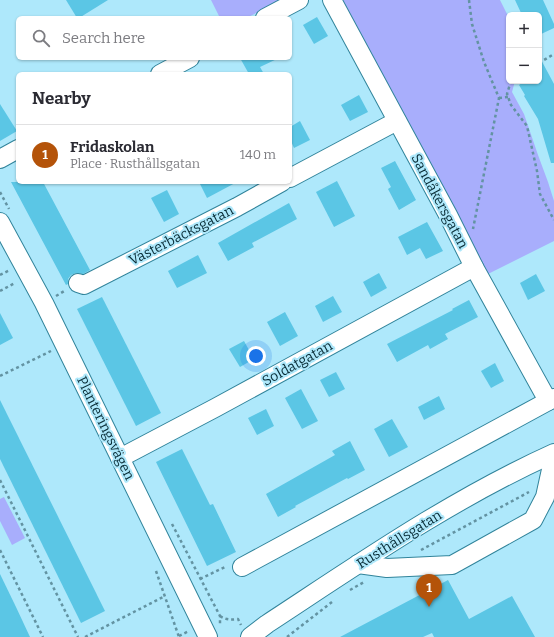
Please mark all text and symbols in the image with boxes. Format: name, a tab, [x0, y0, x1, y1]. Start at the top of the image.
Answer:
map controls	[506, 12, 542, 84]
button: +	[506, 12, 542, 48]
search box	[16, 16, 292, 60]
icon: search	[30, 27, 52, 49]
text: Search here	[62, 29, 145, 47]
button: −	[506, 48, 542, 84]
text: Nearby	[32, 88, 91, 109]
text: Fridaskolan	[70, 138, 155, 156]
text: 1	[42, 147, 48, 162]
text: 140 m	[240, 147, 276, 162]
street label: Sandåkersgatan	[407, 151, 472, 252]
text: Place · Rusthållsgatan	[70, 156, 200, 171]
street label: Västerbäcksgatan	[126, 202, 236, 269]
street label: Soldatgatan	[259, 337, 335, 390]
your location	[246, 346, 266, 366]
street label: Planteringsvägen	[73, 374, 138, 483]
street label: Rusthållsgatan	[354, 506, 445, 572]
pin: 1	[416, 574, 442, 607]

